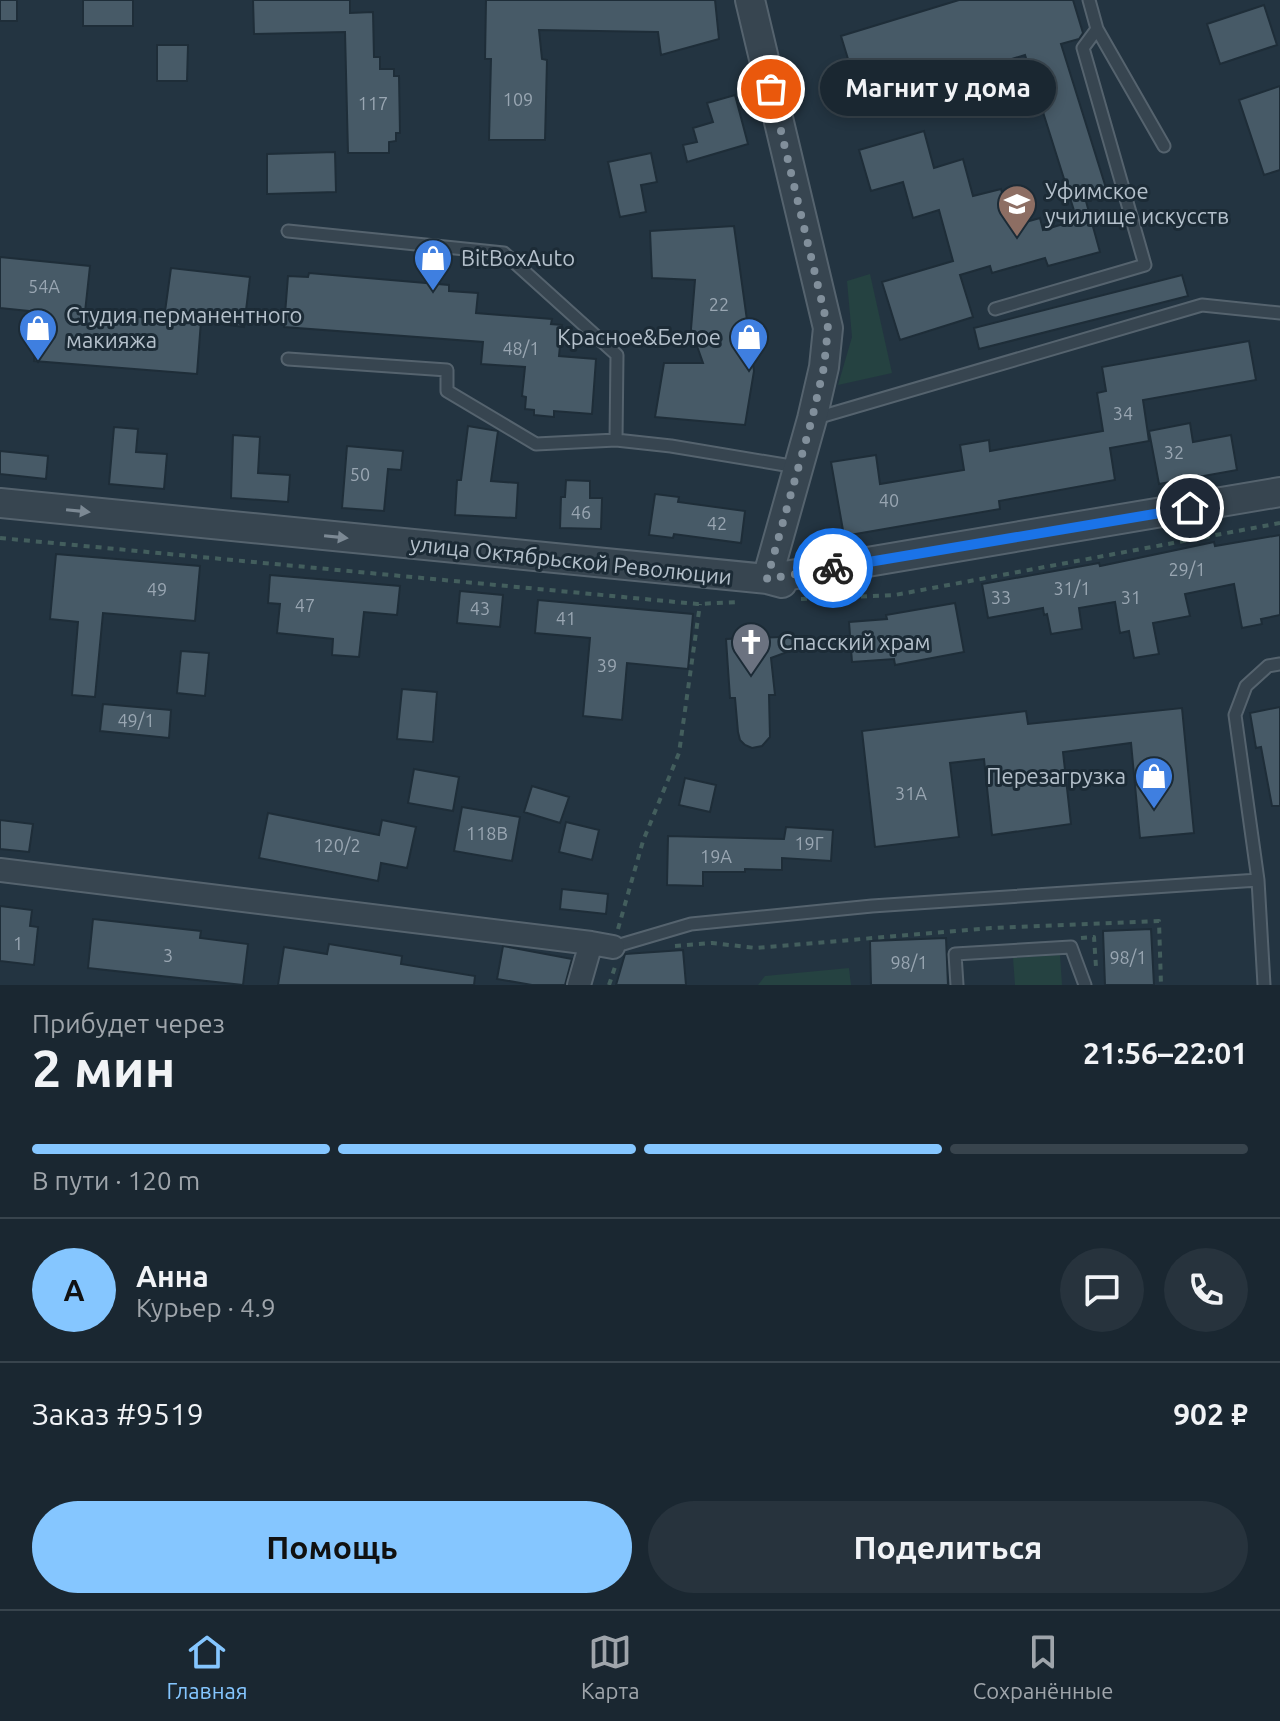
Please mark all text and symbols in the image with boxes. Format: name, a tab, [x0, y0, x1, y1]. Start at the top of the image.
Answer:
pin	[737, 55, 805, 123]
callout: Магнит у дома	[819, 61, 1055, 117]
icon: bag	[749, 67, 793, 111]
text: Магнит у дома	[845, 73, 1031, 102]
house number: 109	[503, 89, 533, 109]
house number: 117	[358, 93, 388, 113]
place label: Уфимское училище искусств	[1045, 178, 1229, 228]
school or university icon: Уфимское училище искусств	[996, 183, 1038, 238]
shop icon: BitBoxAuto	[412, 237, 454, 292]
place label: BitBoxAuto	[461, 245, 575, 270]
house number: 54А	[28, 276, 60, 296]
house number: 22	[709, 294, 729, 314]
place label: Студия перманентного макияжа	[66, 302, 302, 352]
shop icon: Студия перманентного макияжа	[17, 307, 59, 362]
shop icon: Красное&Белое	[728, 316, 770, 371]
place label: Красное&Белое	[557, 324, 721, 349]
house number: 48/1	[502, 338, 540, 358]
house number: 34	[1113, 403, 1133, 423]
house number: 32	[1164, 442, 1184, 462]
house number: 50	[350, 464, 370, 484]
pin	[1156, 474, 1224, 542]
icon: home	[1168, 486, 1212, 530]
house number: 40	[879, 490, 899, 510]
house number: 46	[571, 502, 591, 522]
one-way arrow	[66, 505, 91, 518]
house number: 42	[707, 513, 727, 533]
courier	[793, 528, 873, 608]
one-way arrow	[324, 530, 349, 543]
street label: улица Октябрьской Революции	[409, 530, 733, 589]
icon: bike	[811, 546, 855, 590]
house number: 29/1	[1168, 559, 1206, 579]
house number: 31/1	[1053, 578, 1091, 598]
house number: 49	[147, 579, 167, 599]
house number: 33	[991, 587, 1011, 607]
house number: 31	[1121, 587, 1141, 607]
house number: 47	[295, 595, 315, 615]
house number: 43	[470, 598, 490, 618]
house number: 41	[556, 608, 576, 628]
church icon: Спасский храм	[730, 621, 772, 676]
place label: Спасский храм	[779, 629, 931, 654]
house number: 39	[597, 655, 617, 675]
house number: 49/1	[117, 710, 155, 730]
shop icon: Перезагрузка	[1133, 755, 1175, 810]
place label: Перезагрузка	[986, 763, 1126, 788]
house number: 31А	[895, 783, 927, 803]
house number: 118В	[466, 823, 508, 843]
house number: 19Г	[794, 833, 824, 853]
house number: 120/2	[313, 835, 361, 855]
house number: 19А	[700, 846, 732, 866]
house number: 1	[13, 933, 23, 953]
house number: 3	[163, 945, 173, 965]
house number: 98/1	[1109, 947, 1147, 967]
house number: 98/1	[890, 952, 928, 972]
text: Прибудет через	[32, 1009, 225, 1038]
text: 21:56–22:01	[1083, 1036, 1248, 1070]
text: 2 мин	[32, 1039, 175, 1097]
text: В пути · 120 m	[32, 1166, 200, 1195]
button: chat	[1060, 1248, 1144, 1332]
button: phone	[1164, 1248, 1248, 1332]
text: Анна	[136, 1259, 209, 1293]
text: А	[63, 1273, 85, 1307]
text: Курьер · 4.9	[136, 1293, 276, 1322]
text: Заказ #9519	[32, 1397, 204, 1431]
text: 902 ₽	[1173, 1397, 1248, 1431]
button: Помощь	[32, 1501, 632, 1593]
button: Поделиться	[648, 1501, 1248, 1593]
tab: Главная	[167, 1630, 248, 1703]
tab: Карта	[581, 1630, 640, 1703]
tab: Сохранённые	[973, 1630, 1113, 1703]

